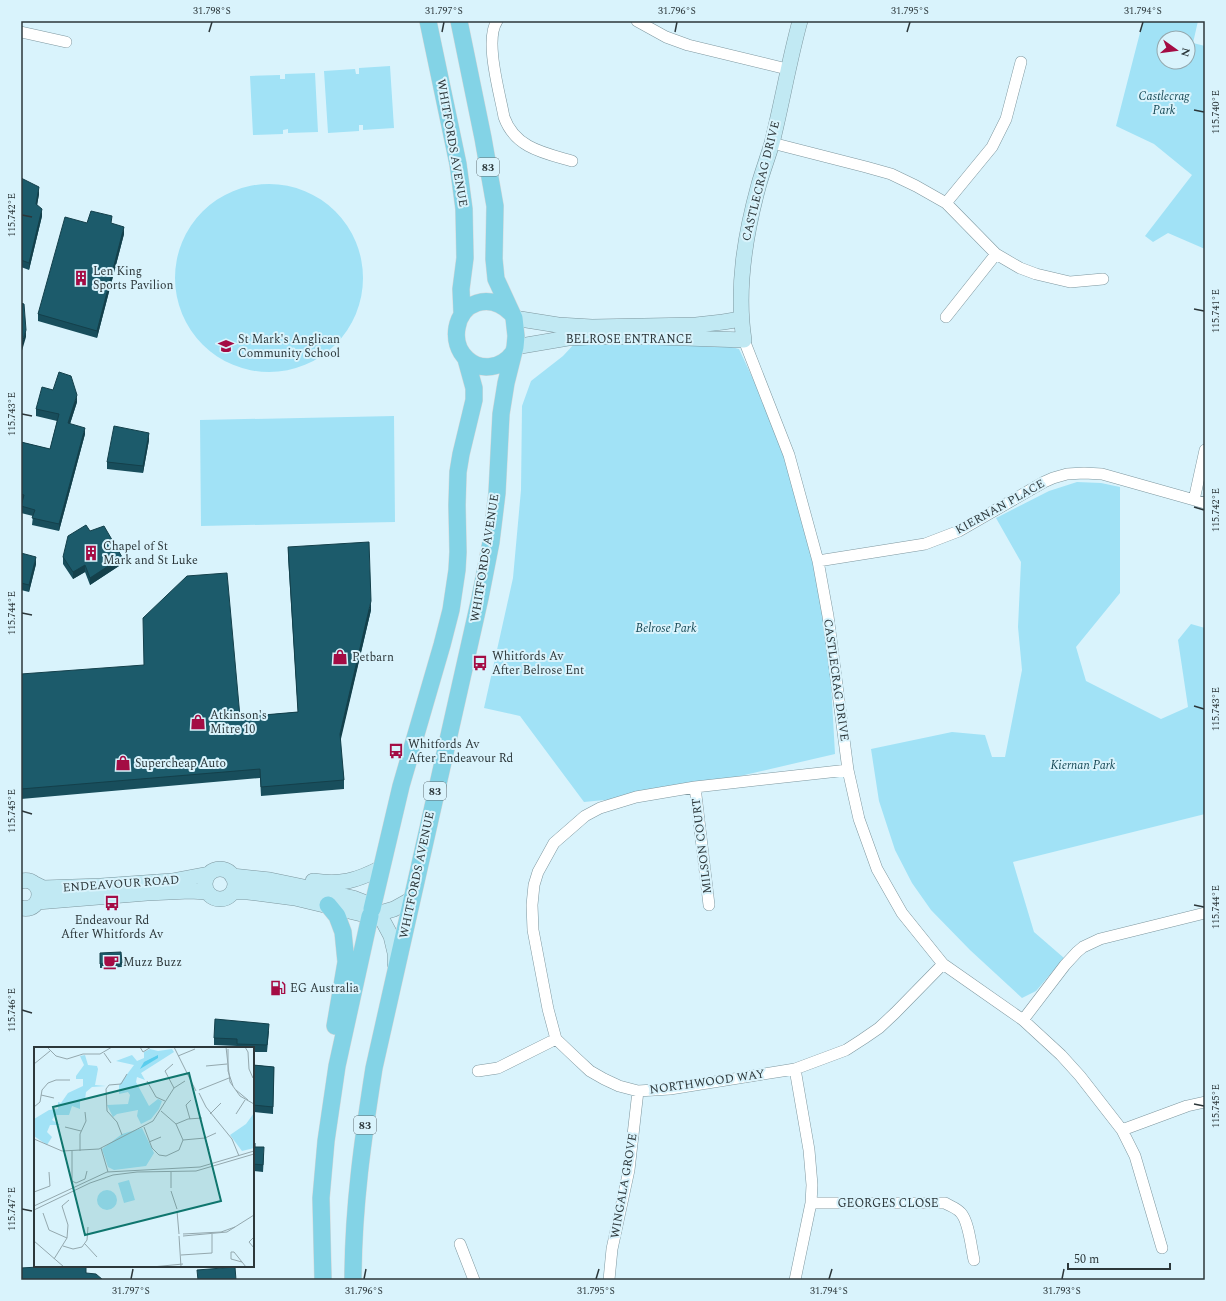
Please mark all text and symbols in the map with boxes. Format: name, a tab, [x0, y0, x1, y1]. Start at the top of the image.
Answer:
text: 31.798°S	[193, 3, 231, 19]
text: 31.797°S	[425, 3, 463, 19]
text: 31.796°S	[658, 3, 696, 19]
text: 31.795°S	[891, 3, 929, 19]
text: 31.794°S	[1124, 3, 1162, 19]
north arrow	[1156, 30, 1196, 70]
text: N	[1176, 46, 1195, 59]
street label: WHITFORDS AVENUE	[431, 78, 473, 208]
park label: Castlecrag Park	[1139, 87, 1190, 120]
text: 115.740°E	[1208, 90, 1224, 134]
street label: CASTLECRAG DRIVE	[737, 119, 785, 243]
road number: 83	[477, 158, 499, 176]
text: 115.742°E	[4, 193, 20, 237]
place label: Len King Sports Pavilion	[93, 262, 173, 295]
building icon: Len King Sports Pavilion	[72, 269, 90, 287]
text: 115.741°E	[1208, 289, 1224, 333]
place label: St Mark's Anglican Community School	[238, 330, 340, 363]
street label: BELROSE ENTRANCE	[566, 330, 692, 349]
school or university icon: St Mark's Anglican Community School	[217, 337, 235, 355]
text: 115.743°E	[4, 392, 20, 436]
street label: KIERNAN PLACE	[952, 474, 1048, 540]
text: 115.742°E	[1208, 488, 1224, 532]
street label: WHITFORDS AVENUE	[465, 493, 505, 623]
place label: Chapel of St Mark and St Luke	[103, 537, 198, 570]
building icon: Chapel of St Mark and St Luke	[82, 544, 100, 562]
text: 115.744°E	[4, 591, 20, 635]
street label: CASTLECRAG DRIVE	[818, 618, 854, 742]
park label: Belrose Park	[635, 619, 697, 638]
place label: Whitfords Av After Belrose Ent	[492, 647, 584, 680]
shop icon: Petbarn	[331, 648, 349, 666]
place label: Petbarn	[352, 648, 394, 667]
bus stop icon: Whitfords Av After Belrose Ent	[471, 654, 489, 672]
text: 115.743°E	[1208, 687, 1224, 731]
place label: Atkinson's Mitre 10	[210, 706, 267, 739]
shop icon: Atkinson's Mitre 10	[189, 713, 207, 731]
place label: Whitfords Av After Endeavour Rd	[408, 735, 514, 768]
bus stop icon: Whitfords Av After Endeavour Rd	[387, 742, 405, 760]
shop icon: Supercheap Auto	[114, 754, 132, 772]
place label: Supercheap Auto	[135, 754, 226, 773]
park label: Kiernan Park	[1051, 756, 1116, 775]
road number: 83	[424, 782, 446, 800]
text: 115.745°E	[4, 789, 20, 833]
street label: MILSON COURT	[687, 797, 717, 895]
street label: WHITFORDS AVENUE	[394, 810, 440, 940]
street label: ENDEAVOUR ROAD	[62, 870, 180, 898]
text: 115.744°E	[1208, 885, 1224, 929]
bus stop icon: Endeavour Rd After Whitfords Av	[103, 894, 121, 912]
place label: Endeavour Rd After Whitfords Av	[61, 911, 164, 944]
cafe icon: Muzz Buzz	[102, 953, 120, 971]
place label: Muzz Buzz	[123, 953, 182, 972]
fuel station icon: EG Australia	[269, 979, 287, 997]
place label: EG Australia	[290, 979, 359, 998]
text: 115.746°E	[4, 988, 20, 1032]
inset map	[34, 1047, 254, 1267]
street label: NORTHWOOD WAY	[648, 1064, 766, 1099]
text: 115.745°E	[1208, 1084, 1224, 1128]
road number: 83	[354, 1116, 376, 1134]
street label: WINGALA GROVE	[605, 1132, 643, 1240]
text: 115.747°E	[4, 1187, 20, 1231]
street label: GEORGES CLOSE	[837, 1194, 939, 1213]
scale bar	[1068, 1245, 1170, 1271]
text: 50 m	[1074, 1250, 1099, 1269]
text: 31.797°S	[112, 1283, 150, 1299]
text: 31.796°S	[345, 1283, 383, 1299]
text: 31.795°S	[577, 1283, 615, 1299]
text: 31.794°S	[810, 1283, 848, 1299]
text: 31.793°S	[1043, 1283, 1081, 1299]

